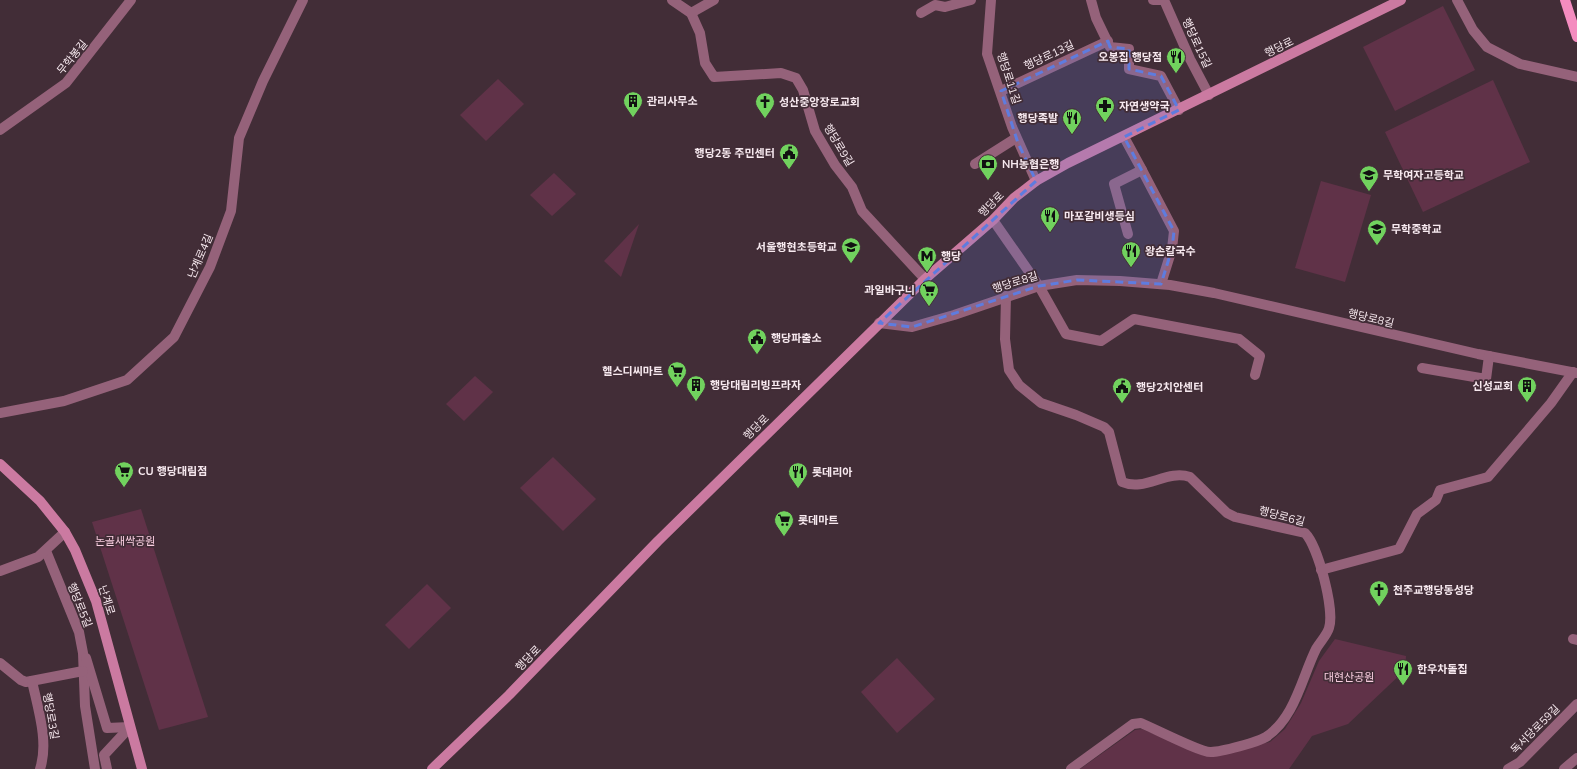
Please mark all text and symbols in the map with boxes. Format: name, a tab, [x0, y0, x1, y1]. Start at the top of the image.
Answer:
street label: 행당로15길	[1179, 16, 1215, 70]
street label: 행당로	[1262, 34, 1296, 60]
street label: 무학봉길	[54, 37, 90, 77]
street label: 행당로13길	[1022, 37, 1076, 73]
restaurant icon: 오봉집 행당점	[1165, 46, 1187, 74]
street label: 행당로11길	[994, 50, 1024, 106]
place label: 오봉집 행당점	[1098, 50, 1162, 64]
building icon: 관리사무소	[622, 90, 644, 118]
church icon: 성산중앙장로교회	[754, 91, 776, 119]
place label: 관리사무소	[647, 94, 698, 108]
place label: 성산중앙장로교회	[779, 95, 860, 109]
pharmacy icon: 자연생약국	[1094, 95, 1116, 123]
place label: 자연생약국	[1119, 99, 1170, 113]
restaurant icon: 행당족발	[1061, 107, 1083, 135]
place label: 행당족발	[1018, 111, 1058, 125]
street label: 행당로9길	[821, 121, 857, 169]
public building icon: 행당2동 주민센터	[778, 142, 800, 170]
place label: 행당2동 주민센터	[695, 146, 775, 160]
bank icon: NH농협은행	[977, 153, 999, 181]
place label: NH농협은행	[1002, 157, 1059, 171]
school or university icon: 무학여자고등학교	[1358, 164, 1380, 192]
place label: 무학여자고등학교	[1383, 168, 1464, 182]
street label: 행당로	[975, 188, 1007, 220]
restaurant icon: 마포갈비생등심	[1039, 205, 1061, 233]
place label: 마포갈비생등심	[1064, 209, 1135, 223]
school or university icon: 무학중학교	[1366, 218, 1388, 246]
place label: 무학중학교	[1391, 222, 1442, 236]
street label: 난계로4길	[184, 232, 216, 280]
school or university icon: 서울행현초등학교	[840, 236, 862, 264]
place label: 서울행현초등학교	[756, 240, 837, 254]
restaurant icon: 왕손칼국수	[1120, 240, 1142, 268]
place label: 왕손칼국수	[1145, 244, 1196, 258]
metro station icon: 행당	[916, 245, 938, 273]
place label: 행당	[941, 249, 961, 263]
street label: 행당로8길	[990, 268, 1040, 296]
supermarket icon: 과일바구니	[918, 279, 940, 307]
place label: 과일바구니	[864, 283, 915, 297]
street label: 행당로8길	[1346, 306, 1396, 330]
public building icon: 행당파출소	[746, 327, 768, 355]
place label: 행당파출소	[771, 331, 822, 345]
supermarket icon: 헬스디씨마트	[666, 360, 688, 388]
place label: 헬스디씨마트	[602, 364, 663, 378]
building icon: 행당대림리빙프라자	[685, 374, 707, 402]
building icon: 신성교회	[1516, 375, 1538, 403]
public building icon: 행당2치안센터	[1111, 376, 1133, 404]
place label: 행당대림리빙프라자	[710, 378, 801, 392]
place label: 신성교회	[1473, 379, 1513, 393]
place label: 행당2치안센터	[1136, 380, 1203, 394]
street label: 행당로	[740, 411, 772, 443]
supermarket icon: CU 행당대림점	[113, 460, 135, 488]
restaurant icon: 롯데리아	[787, 461, 809, 489]
place label: CU 행당대림점	[138, 464, 207, 478]
place label: 롯데리아	[812, 465, 852, 479]
street label: 행당로6길	[1257, 503, 1307, 529]
supermarket icon: 롯데마트	[773, 509, 795, 537]
place label: 롯데마트	[798, 513, 838, 527]
park label: 논골새싹공원	[95, 534, 155, 548]
church icon: 천주교행당동성당	[1368, 579, 1390, 607]
street label: 행당로5길	[65, 581, 95, 629]
street label: 난계로	[96, 583, 118, 617]
place label: 천주교행당동성당	[1393, 583, 1474, 597]
street label: 행당로	[512, 642, 544, 674]
restaurant icon: 한우차돌집	[1392, 658, 1414, 686]
place label: 한우차돌집	[1417, 662, 1468, 676]
park label: 대현산공원	[1324, 670, 1374, 684]
street label: 행당로3길	[40, 692, 62, 740]
street label: 독서당로59길	[1507, 701, 1563, 757]

